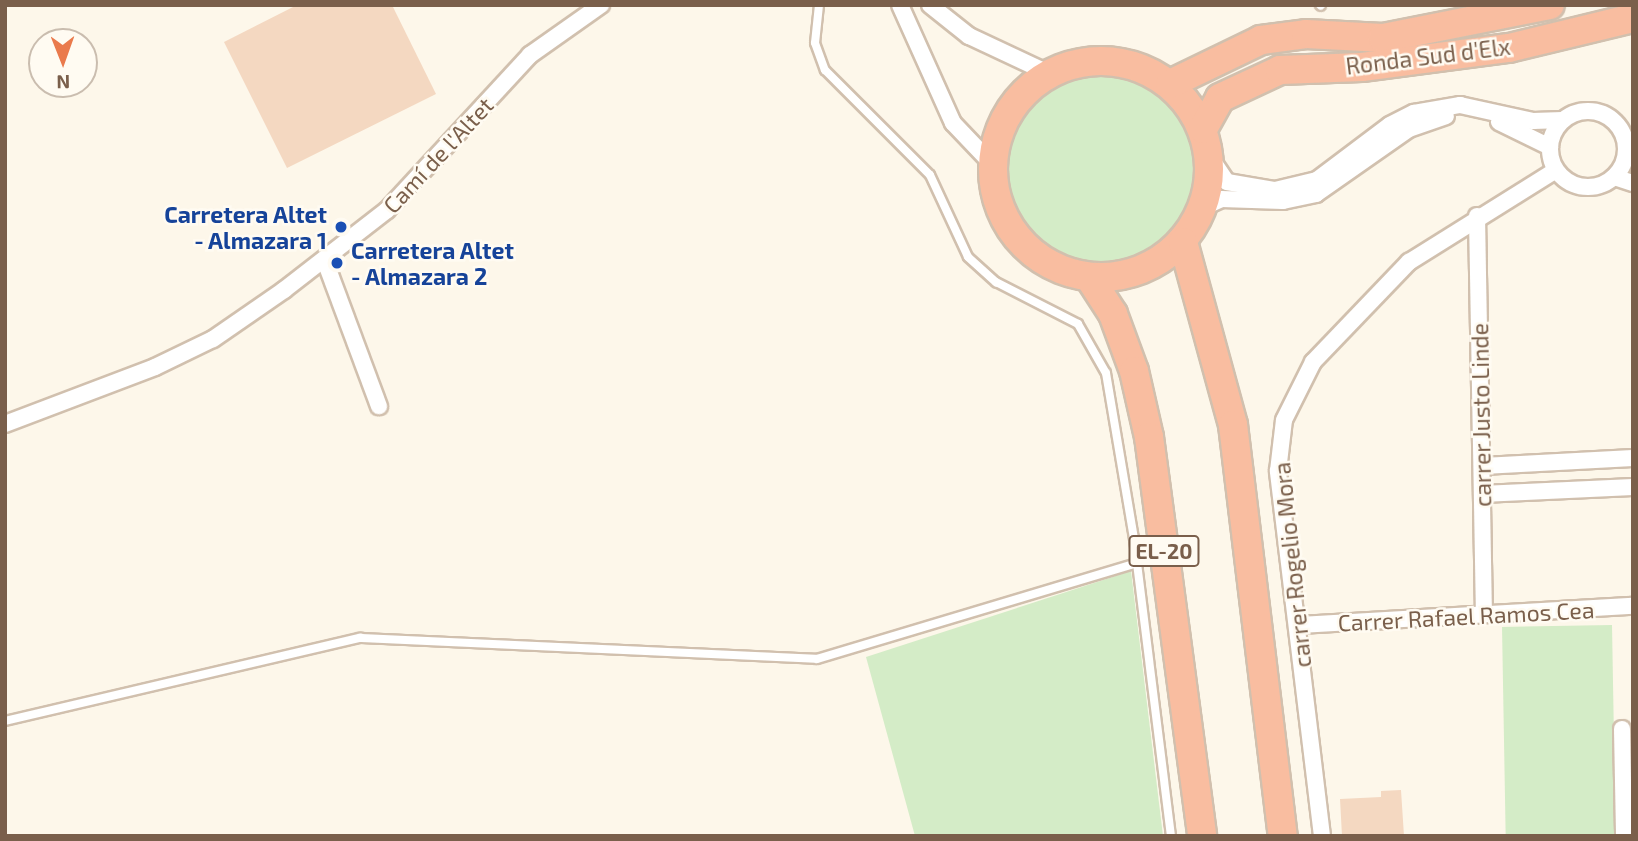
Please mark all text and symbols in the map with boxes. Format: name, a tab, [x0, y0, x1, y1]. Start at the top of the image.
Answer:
north arrow	[28, 28, 98, 98]
street label: Ronda Sud d'Elx	[1344, 32, 1512, 80]
text: N	[56, 71, 70, 94]
street label: Camí de l'Altet	[377, 91, 499, 219]
place label: Carretera Altet - Almazara 1	[164, 200, 327, 254]
marker: Carretera Altet - Almazara 1	[333, 219, 349, 235]
place label: Carretera Altet - Almazara 2	[351, 236, 514, 290]
marker: Carretera Altet - Almazara 2	[329, 255, 345, 271]
street label: carrer Justo Linde	[1466, 322, 1496, 508]
street label: carrer Rogelio Mora	[1267, 461, 1317, 669]
road number: EL-20	[1127, 534, 1201, 568]
street label: Carrer Rafael Ramos Cea	[1336, 595, 1596, 637]

